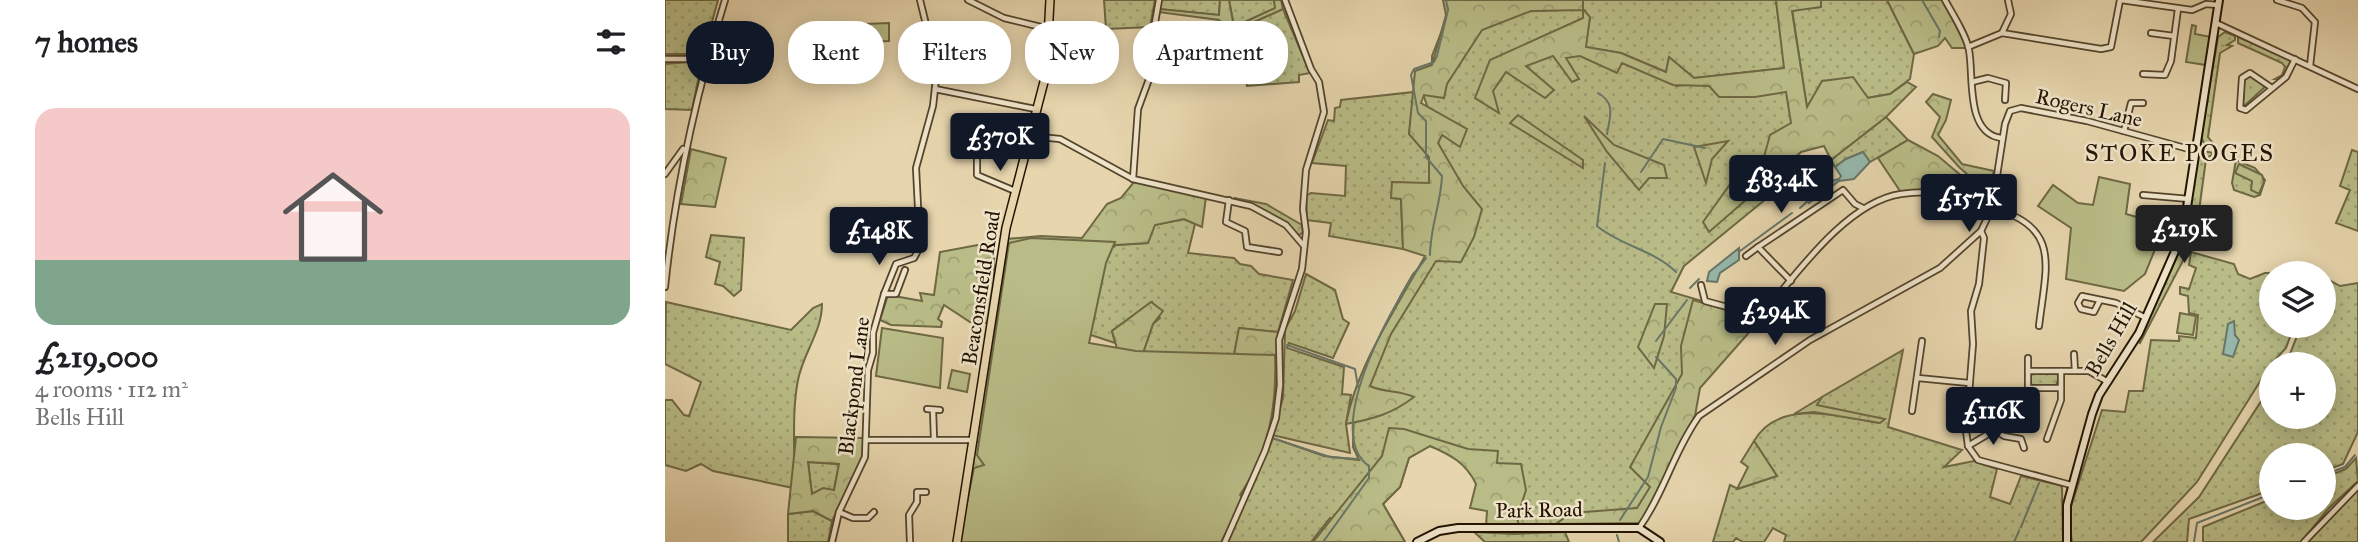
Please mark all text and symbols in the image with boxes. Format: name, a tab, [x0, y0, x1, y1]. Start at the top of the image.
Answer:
chip: Buy	[686, 21, 774, 84]
chip: Rent	[788, 21, 884, 84]
chip: Filters	[898, 21, 1011, 84]
chip: New	[1025, 21, 1119, 84]
chip: Apartment	[1133, 21, 1288, 84]
icon: filters	[592, 23, 630, 61]
text: 7 homes	[35, 24, 138, 60]
street label: Rogers Lane	[2033, 83, 2145, 133]
pin: £370K	[951, 114, 1049, 173]
text: £370K	[966, 122, 1034, 150]
district label: STOKE POGES	[2085, 138, 2275, 168]
icon: home	[270, 154, 396, 280]
pin: £83.4K	[1724, 156, 1838, 215]
text: £83.4K	[1745, 164, 1817, 192]
pin: £157K	[1920, 174, 2018, 234]
text: £157K	[1937, 183, 2001, 211]
pin: £219K	[2135, 205, 2233, 265]
pin: £148K	[830, 208, 928, 267]
street label: Beaconsfield Road	[956, 208, 1006, 367]
text: £219K	[2152, 214, 2216, 242]
text: £148K	[846, 216, 912, 244]
map controls	[2259, 261, 2336, 520]
button: layers	[2259, 261, 2336, 338]
pin: £294K	[1726, 288, 1824, 347]
text: £294K	[1741, 296, 1809, 324]
street label: Bells Hill	[2079, 297, 2143, 381]
street label: Blackpond Lane	[833, 315, 875, 457]
text: £219,000	[35, 339, 159, 375]
button: +	[2259, 352, 2336, 429]
text: 4 rooms · 112 m²	[35, 375, 188, 403]
pin: £116K	[1944, 388, 2042, 447]
text: £116K	[1962, 396, 2024, 424]
text: Bells Hill	[35, 403, 124, 431]
button: −	[2259, 443, 2336, 520]
street label: Park Road	[1495, 496, 1583, 524]

